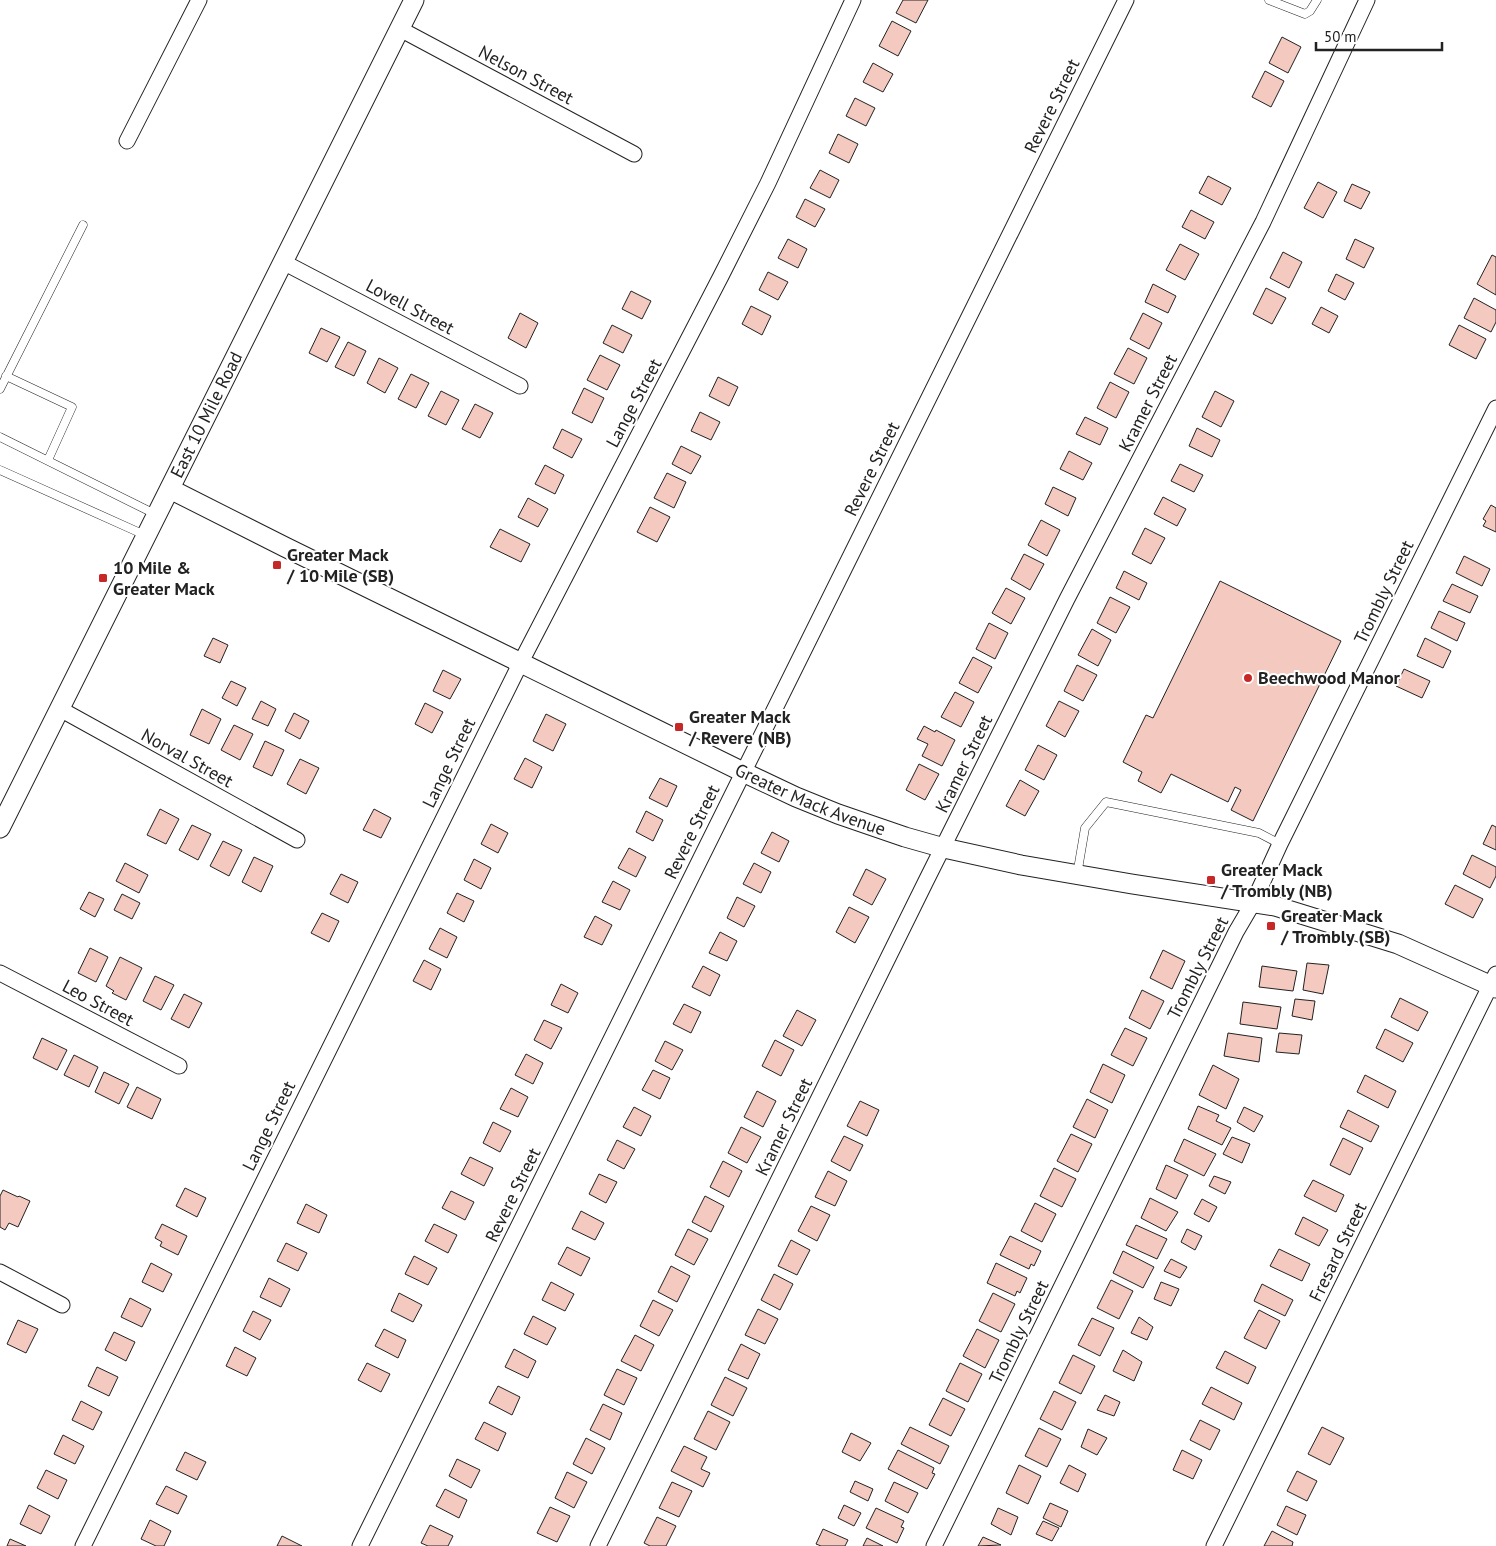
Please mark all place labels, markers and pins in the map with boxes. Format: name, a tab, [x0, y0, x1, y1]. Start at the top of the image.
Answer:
place label: Greater Mack / 10 Mile (SB)	[286, 543, 394, 587]
place label: 10 Mile & Greater Mack	[113, 556, 215, 600]
marker: Greater Mack / 10 Mile (SB)	[271, 559, 283, 571]
marker: 10 Mile & Greater Mack	[97, 572, 109, 584]
place label: Beechwood Manor	[1258, 666, 1401, 689]
marker: Beechwood Manor	[1242, 672, 1254, 684]
place label: Greater Mack / Revere (NB)	[688, 705, 792, 749]
marker: Greater Mack / Revere (NB)	[673, 721, 685, 733]
place label: Greater Mack / Trombly (NB)	[1220, 858, 1333, 902]
marker: Greater Mack / Trombly (NB)	[1205, 874, 1217, 886]
place label: Greater Mack / Trombly (SB)	[1280, 904, 1390, 948]
marker: Greater Mack / Trombly (SB)	[1265, 920, 1277, 932]

